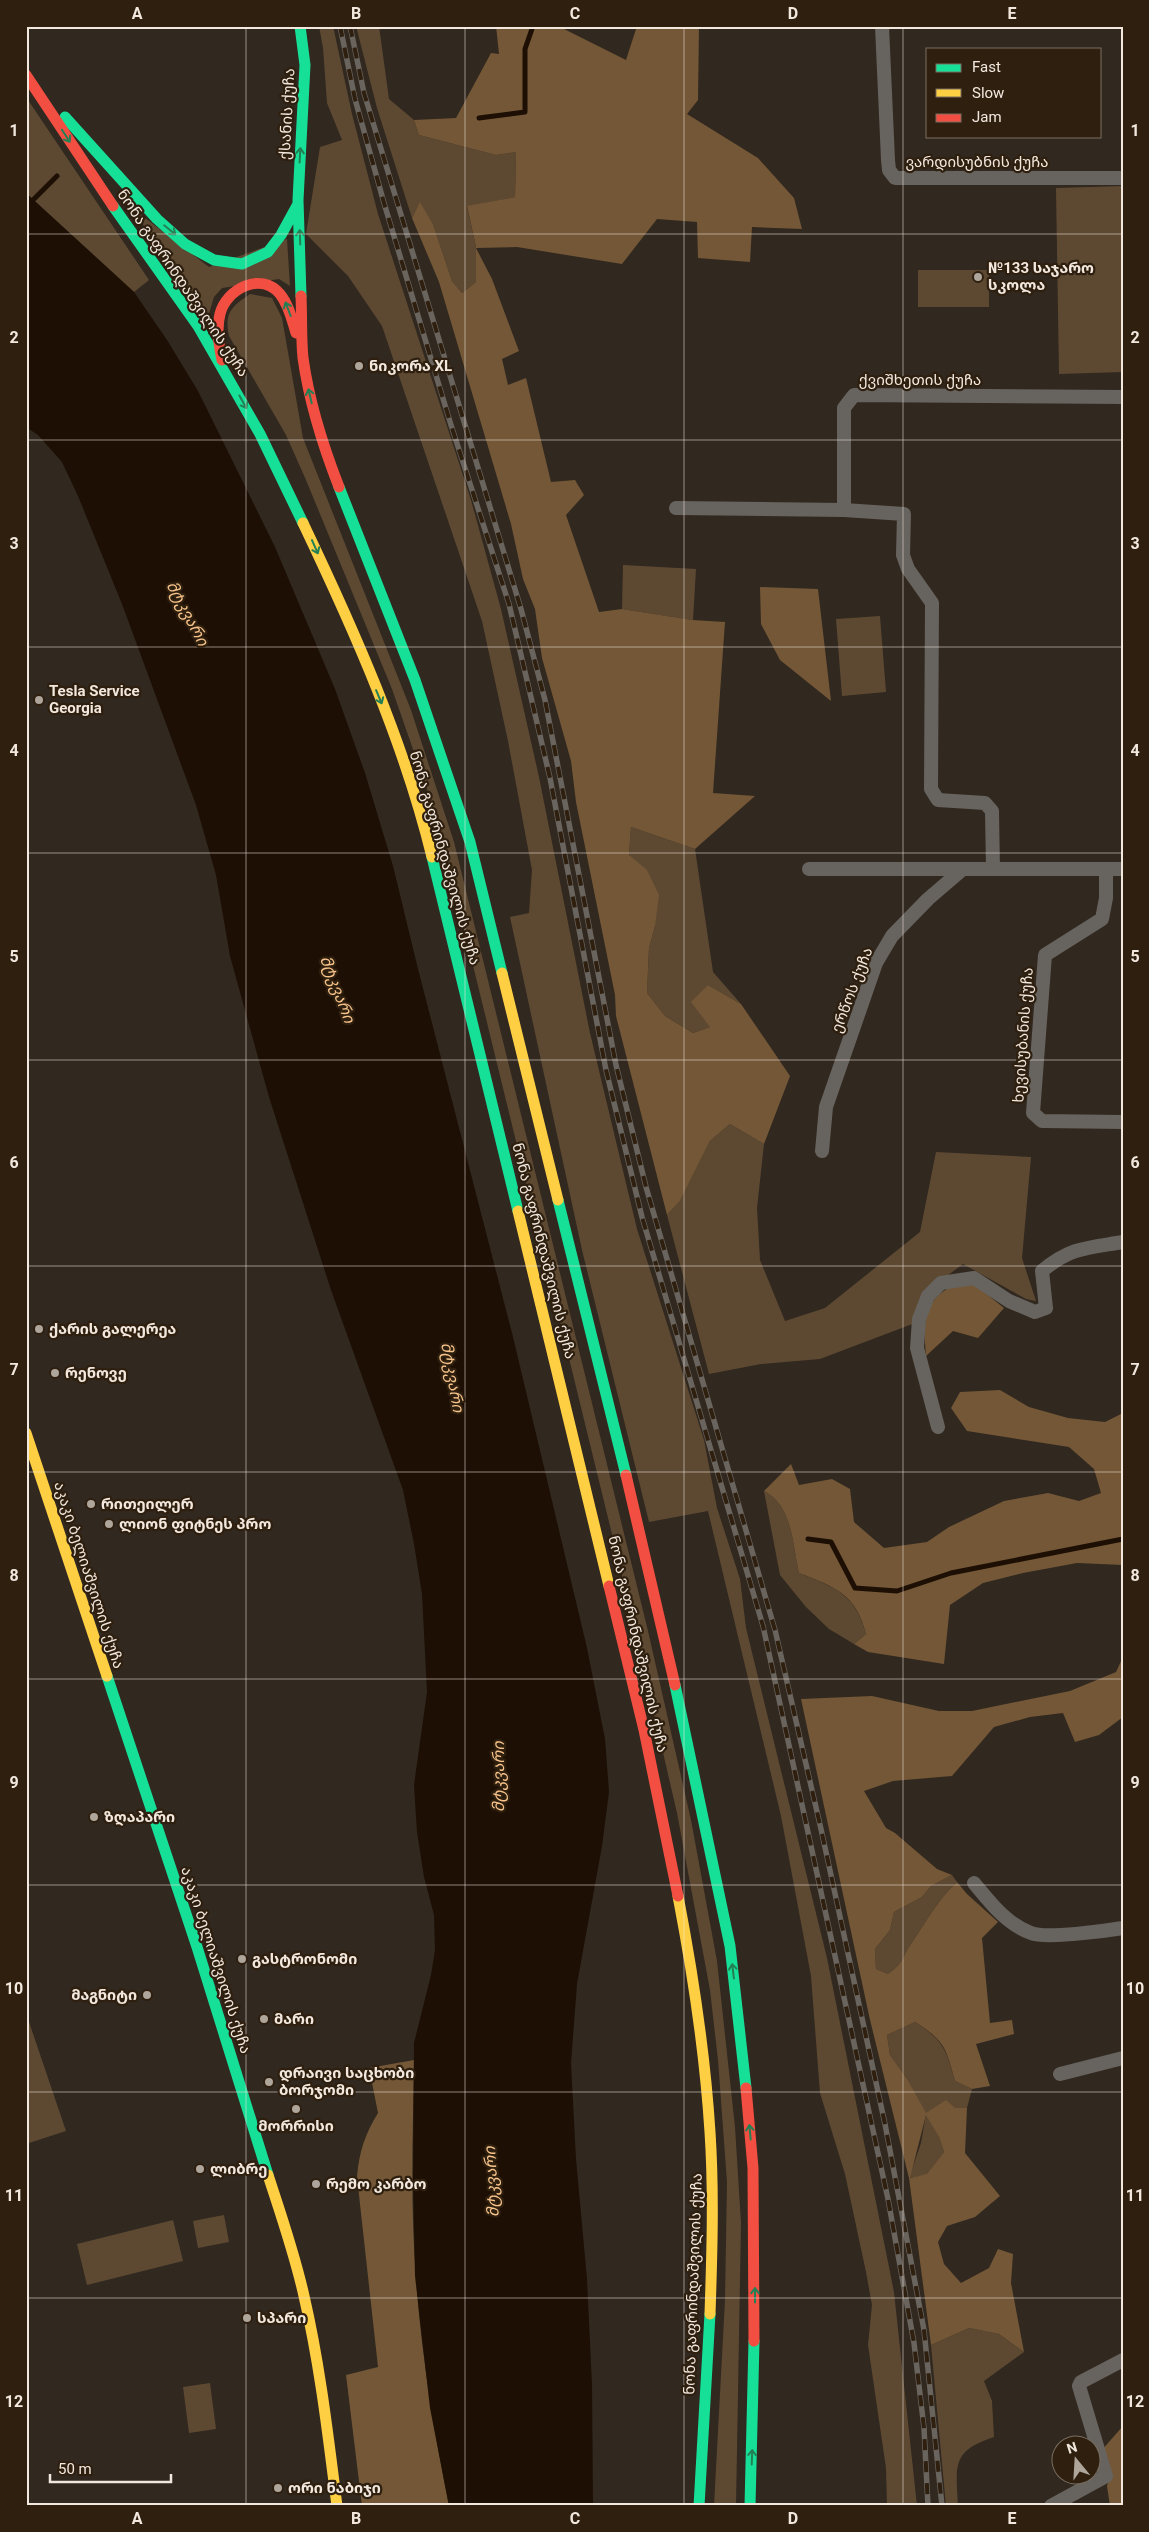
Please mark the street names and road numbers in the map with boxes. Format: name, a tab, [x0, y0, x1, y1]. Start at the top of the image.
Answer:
street label: ქსანის ქუჩა	[276, 68, 298, 160]
street label: ვარდისუბნის ქუჩა	[906, 153, 1048, 171]
street label: ნონა გაფრინდაშვილის ქუჩა	[114, 186, 252, 380]
street label: ქვიშხეთის ქუჩა	[859, 371, 981, 389]
street label: ნონა გაფრინდაშვილის ქუჩა	[406, 749, 484, 967]
street label: ერწოს ქუჩა	[828, 945, 876, 1035]
street label: ხევისუბანის ქუჩა	[1009, 967, 1037, 1103]
street label: ნონა გაფრინდაშვილის ქუჩა	[508, 1141, 580, 1361]
street label: აკაკი ბელიაშვილის ქუჩა	[50, 1479, 128, 1671]
street label: ნონა გაფრინდაშვილის ქუჩა	[604, 1534, 672, 1754]
street label: აკაკი ბელიაშვილის ქუჩა	[177, 1864, 255, 2056]
street label: ნონა გაფრინდაშვილის ქუჩა	[680, 2173, 706, 2395]

